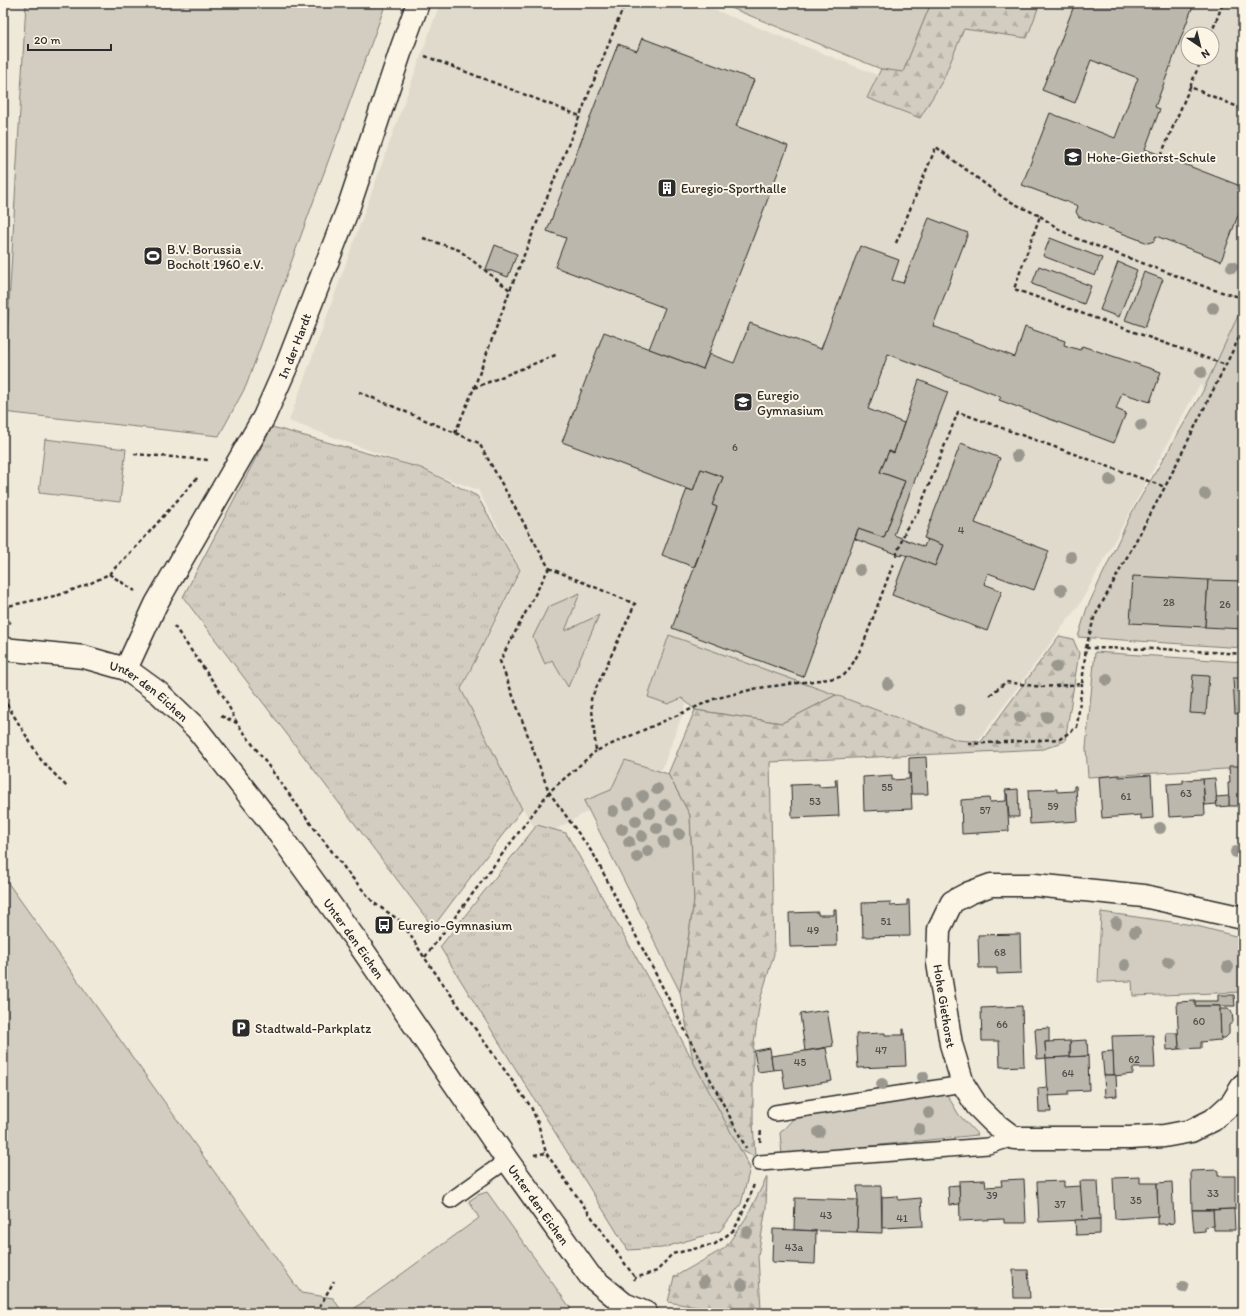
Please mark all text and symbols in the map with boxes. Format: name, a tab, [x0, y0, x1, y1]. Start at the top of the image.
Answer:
scale bar	[28, 26, 111, 52]
north arrow	[1180, 26, 1220, 66]
text: 20 m	[34, 33, 61, 47]
text: N	[1199, 46, 1212, 61]
school or university icon: Hohe-Giethorst-Schule	[1062, 146, 1084, 168]
place label: Hohe-Giethorst-Schule	[1087, 150, 1216, 165]
building icon: Euregio-Sporthalle	[656, 177, 678, 199]
place label: Euregio-Sporthalle	[681, 181, 786, 196]
place label: B.V. Borussia Bocholt 1960 e.V.	[167, 242, 264, 272]
sports icon: B.V. Borussia Bocholt 1960 e.V.	[142, 245, 164, 267]
street label: In der Hardt	[275, 311, 314, 381]
place label: Euregio Gymnasium	[757, 388, 824, 418]
school or university icon: Euregio Gymnasium	[732, 391, 754, 413]
house number: 6	[732, 441, 738, 454]
house number: 4	[958, 524, 965, 537]
house number: 28	[1163, 596, 1175, 609]
house number: 26	[1219, 598, 1231, 611]
street label: Unter den Eichen	[108, 658, 191, 725]
house number: 55	[881, 781, 893, 794]
house number: 63	[1180, 787, 1192, 800]
house number: 61	[1121, 790, 1131, 803]
house number: 53	[809, 795, 821, 808]
house number: 59	[1047, 800, 1059, 813]
house number: 57	[979, 804, 991, 817]
street label: Unter den Eichen	[320, 895, 387, 982]
bus stop icon: Euregio-Gymnasium	[373, 914, 395, 936]
house number: 51	[881, 915, 891, 928]
place label: Euregio-Gymnasium	[398, 918, 512, 933]
house number: 49	[807, 924, 819, 937]
house number: 68	[994, 946, 1006, 959]
street label: Hohe Giethorst	[930, 963, 959, 1050]
house number: 60	[1193, 1015, 1206, 1028]
parking icon: Stadtwald-Parkplatz	[230, 1017, 252, 1039]
house number: 66	[996, 1018, 1008, 1031]
place label: Stadtwald-Parkplatz	[255, 1021, 371, 1036]
house number: 47	[875, 1044, 888, 1057]
house number: 62	[1128, 1053, 1140, 1066]
house number: 45	[794, 1056, 806, 1069]
house number: 64	[1062, 1067, 1075, 1080]
street label: Unter den Eichen	[505, 1162, 572, 1248]
house number: 33	[1207, 1187, 1219, 1200]
house number: 39	[986, 1189, 998, 1202]
house number: 35	[1130, 1194, 1142, 1207]
house number: 37	[1054, 1198, 1066, 1211]
house number: 43	[820, 1209, 832, 1222]
house number: 41	[896, 1212, 908, 1225]
house number: 43a	[785, 1241, 803, 1254]

